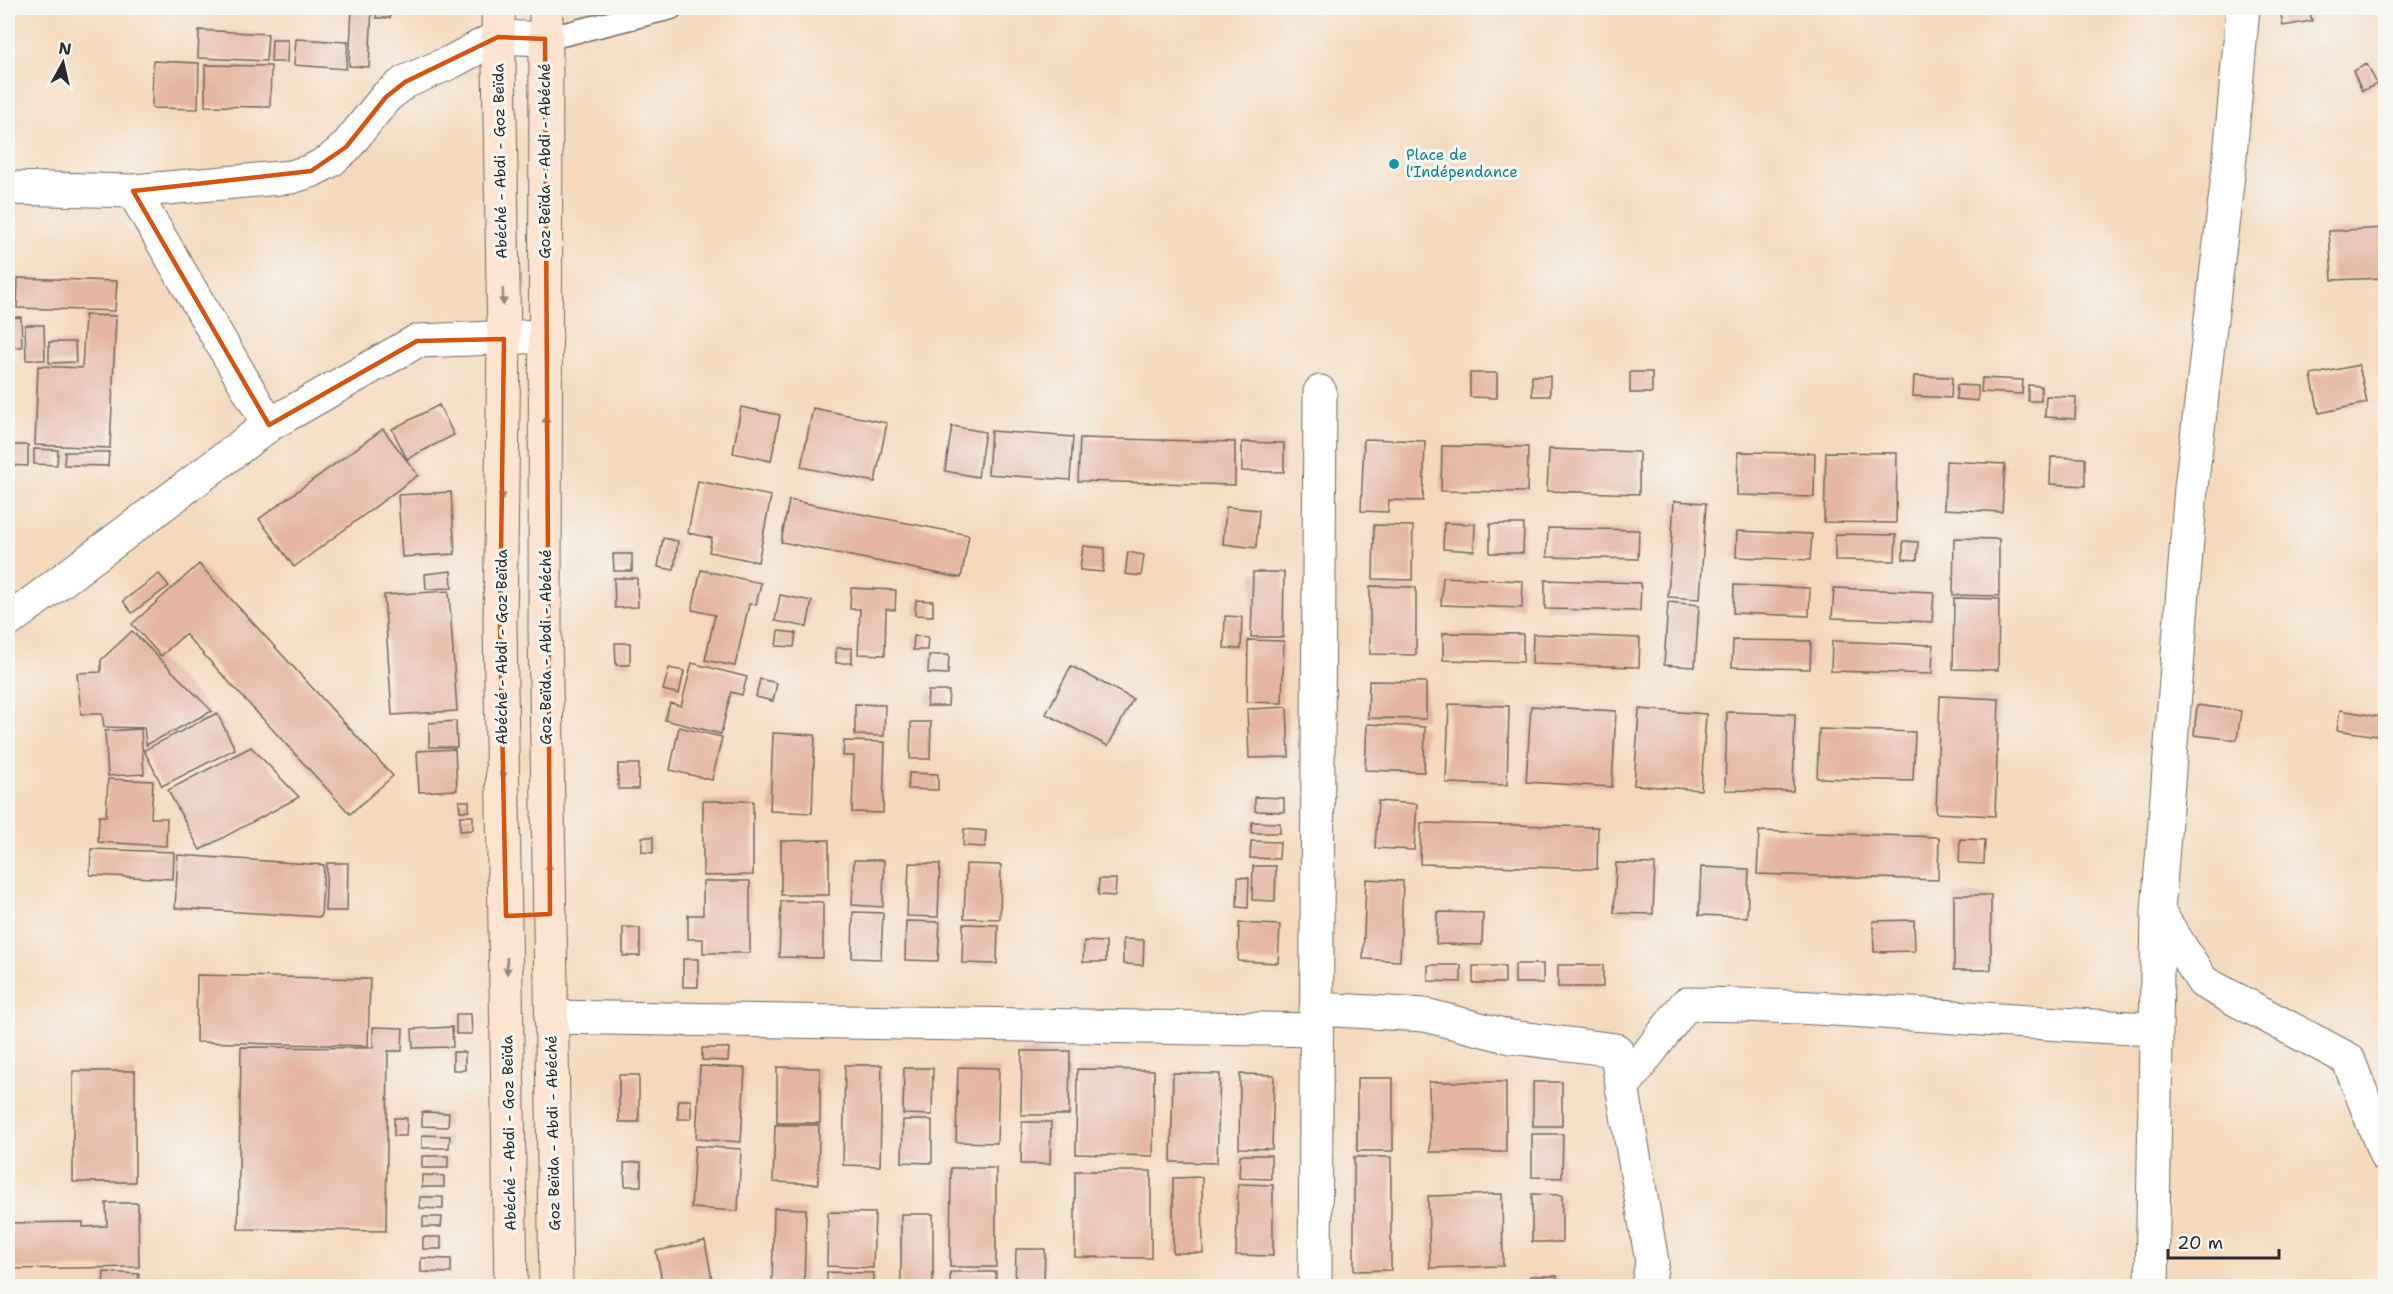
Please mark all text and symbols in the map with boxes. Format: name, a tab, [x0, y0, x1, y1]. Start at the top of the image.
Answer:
north arrow	[33, 33, 93, 93]
text: N	[57, 37, 73, 60]
street label: Abéché - Abdi - Goz Beïda	[488, 62, 512, 259]
street label: Goz Beïda - Abdi - Abéché	[535, 63, 555, 259]
place label: Place de l'Indépendance	[1406, 145, 1518, 182]
marker: Place de l'Indépendance	[1387, 157, 1401, 171]
one-way arrow	[498, 287, 508, 306]
one-way arrow	[541, 415, 551, 434]
one-way arrow	[497, 482, 507, 501]
street label: Abéché - Abdi - Goz Beïda	[492, 549, 512, 745]
street label: Goz Beïda - Abdi - Abéché	[536, 549, 556, 745]
one-way arrow	[498, 761, 508, 780]
one-way arrow	[544, 862, 554, 881]
one-way arrow	[502, 956, 512, 975]
street label: Abéché - Abdi - Goz Beïda	[497, 1034, 521, 1231]
street label: Goz Beïda - Abdi - Abéché	[541, 1035, 565, 1231]
scale bar	[2168, 1222, 2279, 1260]
text: 20 m	[2177, 1231, 2223, 1255]

